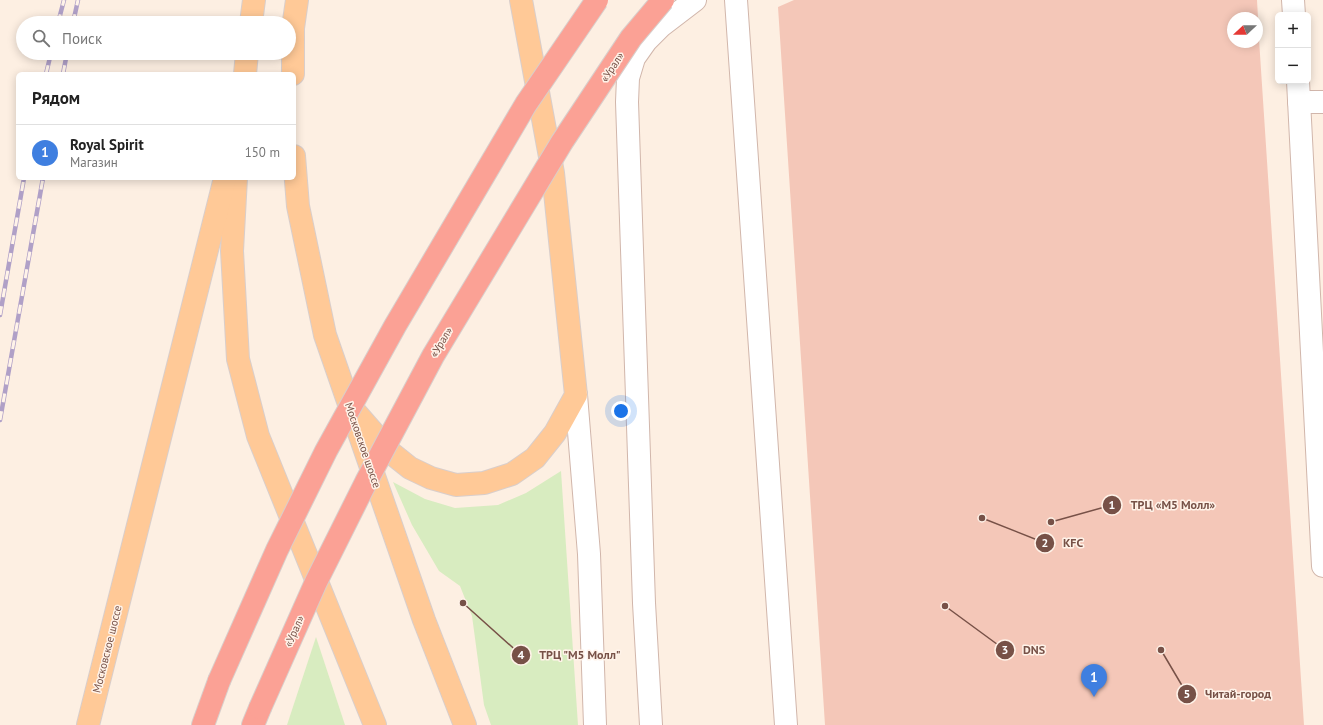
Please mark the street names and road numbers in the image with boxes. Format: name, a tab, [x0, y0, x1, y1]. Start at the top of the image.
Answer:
street label: «Урал»	[597, 49, 627, 85]
street label: «Урал»	[427, 324, 455, 360]
street label: Московское шоссе	[342, 400, 384, 490]
street label: Московское шоссе	[89, 603, 125, 694]
street label: «Урал»	[281, 613, 307, 649]

